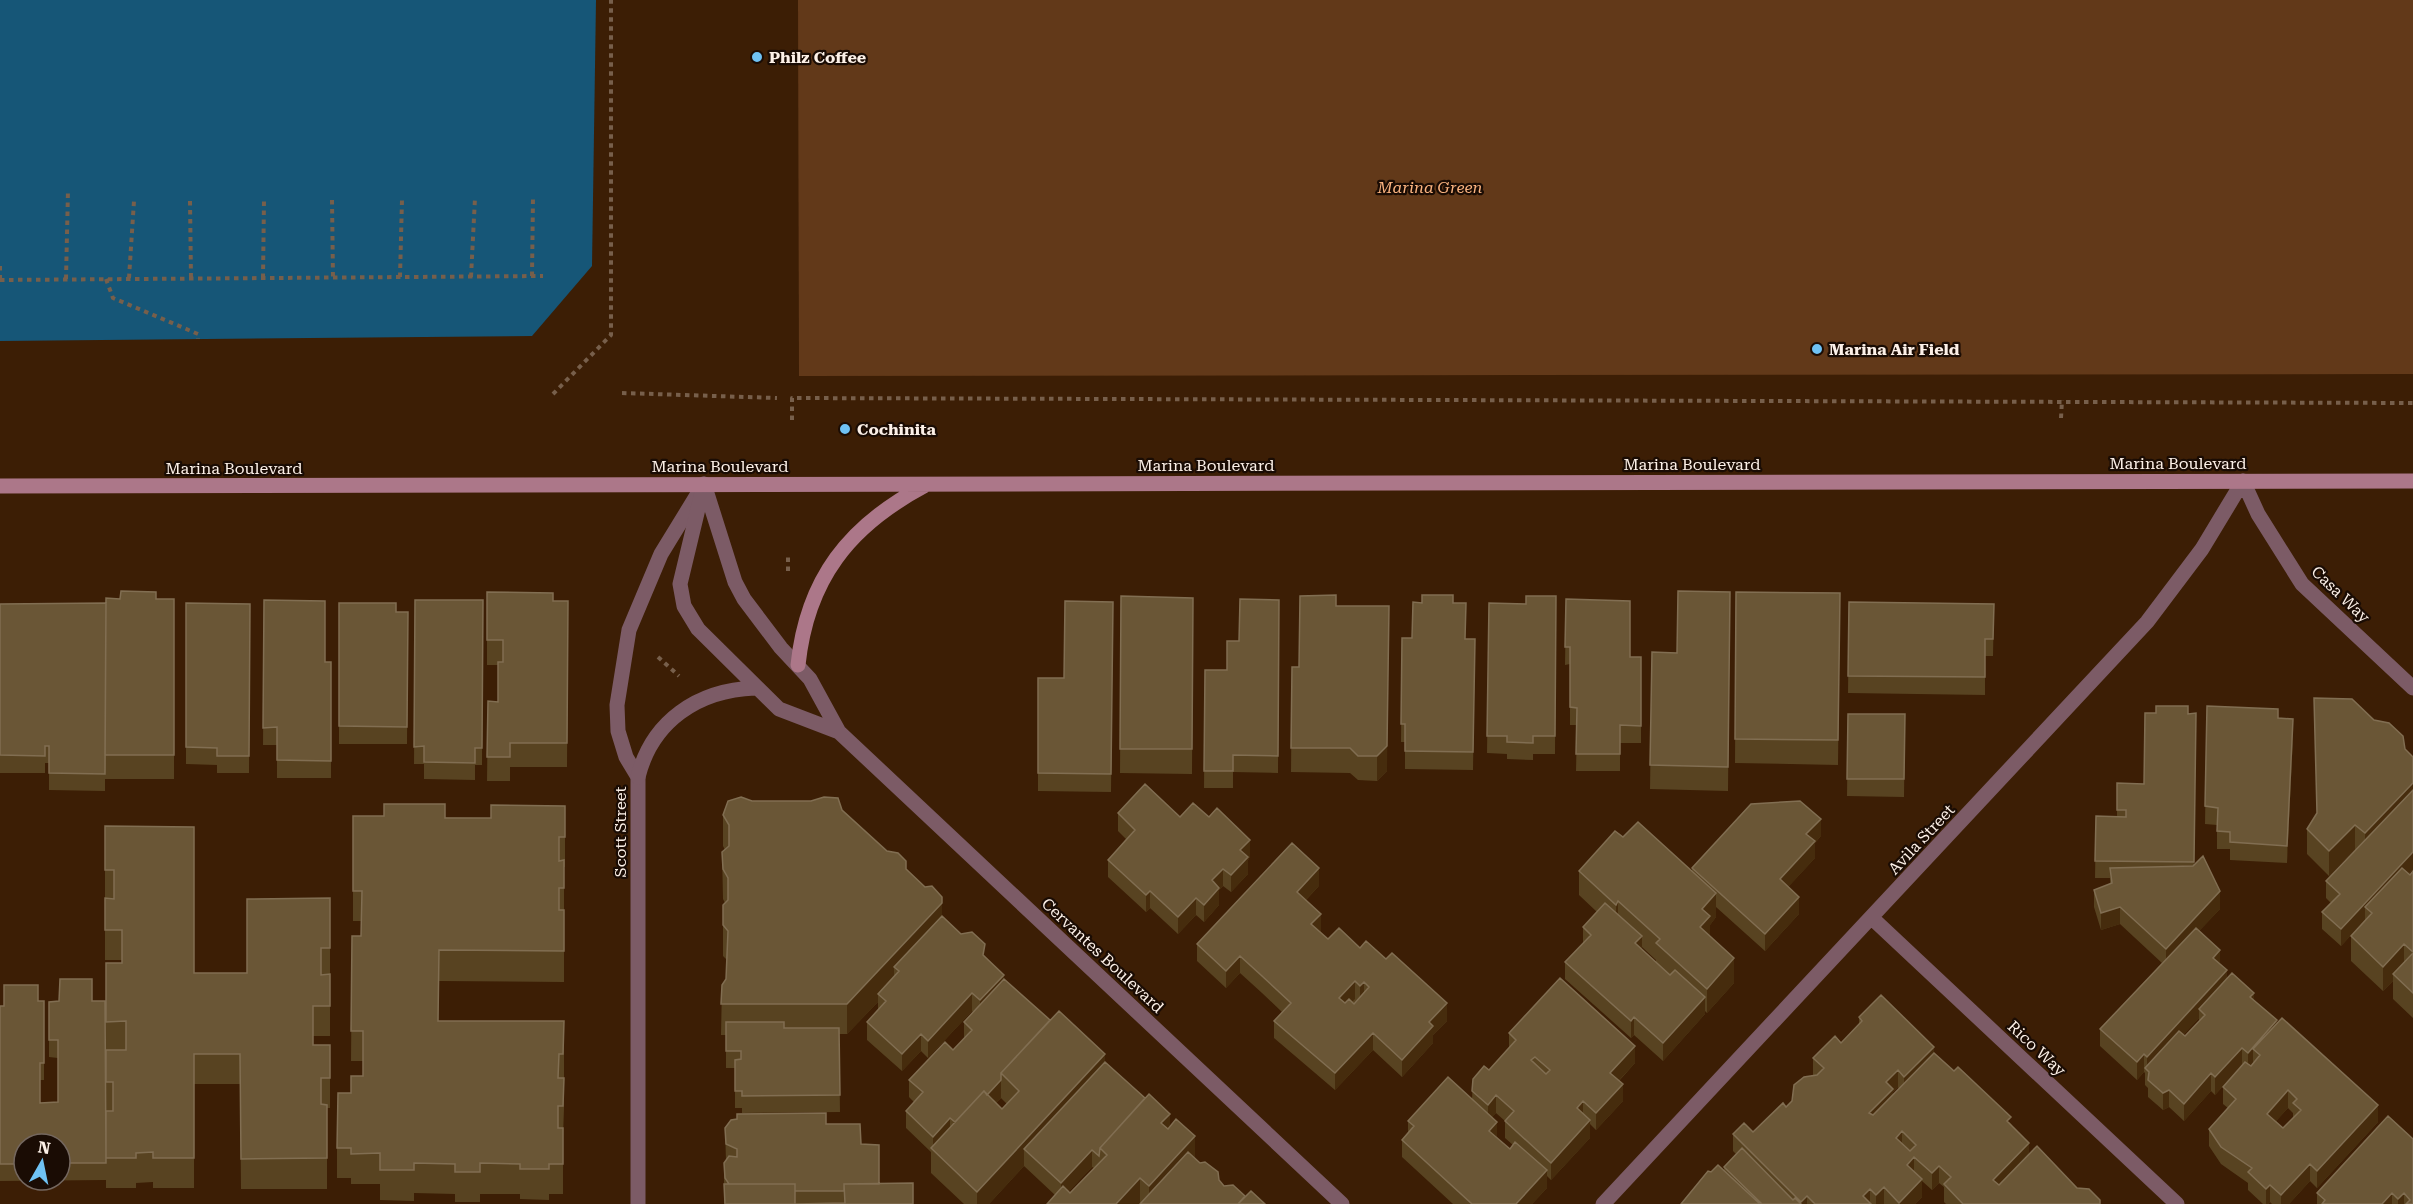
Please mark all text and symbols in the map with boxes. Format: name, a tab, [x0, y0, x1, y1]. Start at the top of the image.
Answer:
place label: Philz Coffee	[769, 48, 866, 67]
marker: Philz Coffee	[750, 50, 764, 64]
park label: Marina Green	[1377, 178, 1483, 197]
place label: Marina Air Field	[1829, 340, 1960, 359]
marker: Marina Air Field	[1810, 342, 1824, 356]
place label: Cochinita	[857, 420, 936, 439]
marker: Cochinita	[838, 422, 852, 436]
street label: Marina Boulevard	[2110, 454, 2246, 473]
street label: Marina Boulevard	[1624, 455, 1760, 474]
street label: Marina Boulevard	[1138, 456, 1274, 475]
street label: Marina Boulevard	[652, 457, 788, 476]
street label: Marina Boulevard	[166, 459, 302, 478]
street label: Casa Way	[2308, 562, 2374, 627]
street label: Scott Street	[611, 786, 630, 878]
street label: Avila Street	[1884, 800, 1959, 878]
street label: Cervantes Boulevard	[1038, 894, 1168, 1017]
street label: Rico Way	[2004, 1017, 2070, 1080]
north arrow	[12, 1132, 72, 1192]
text: N	[37, 1137, 52, 1158]

